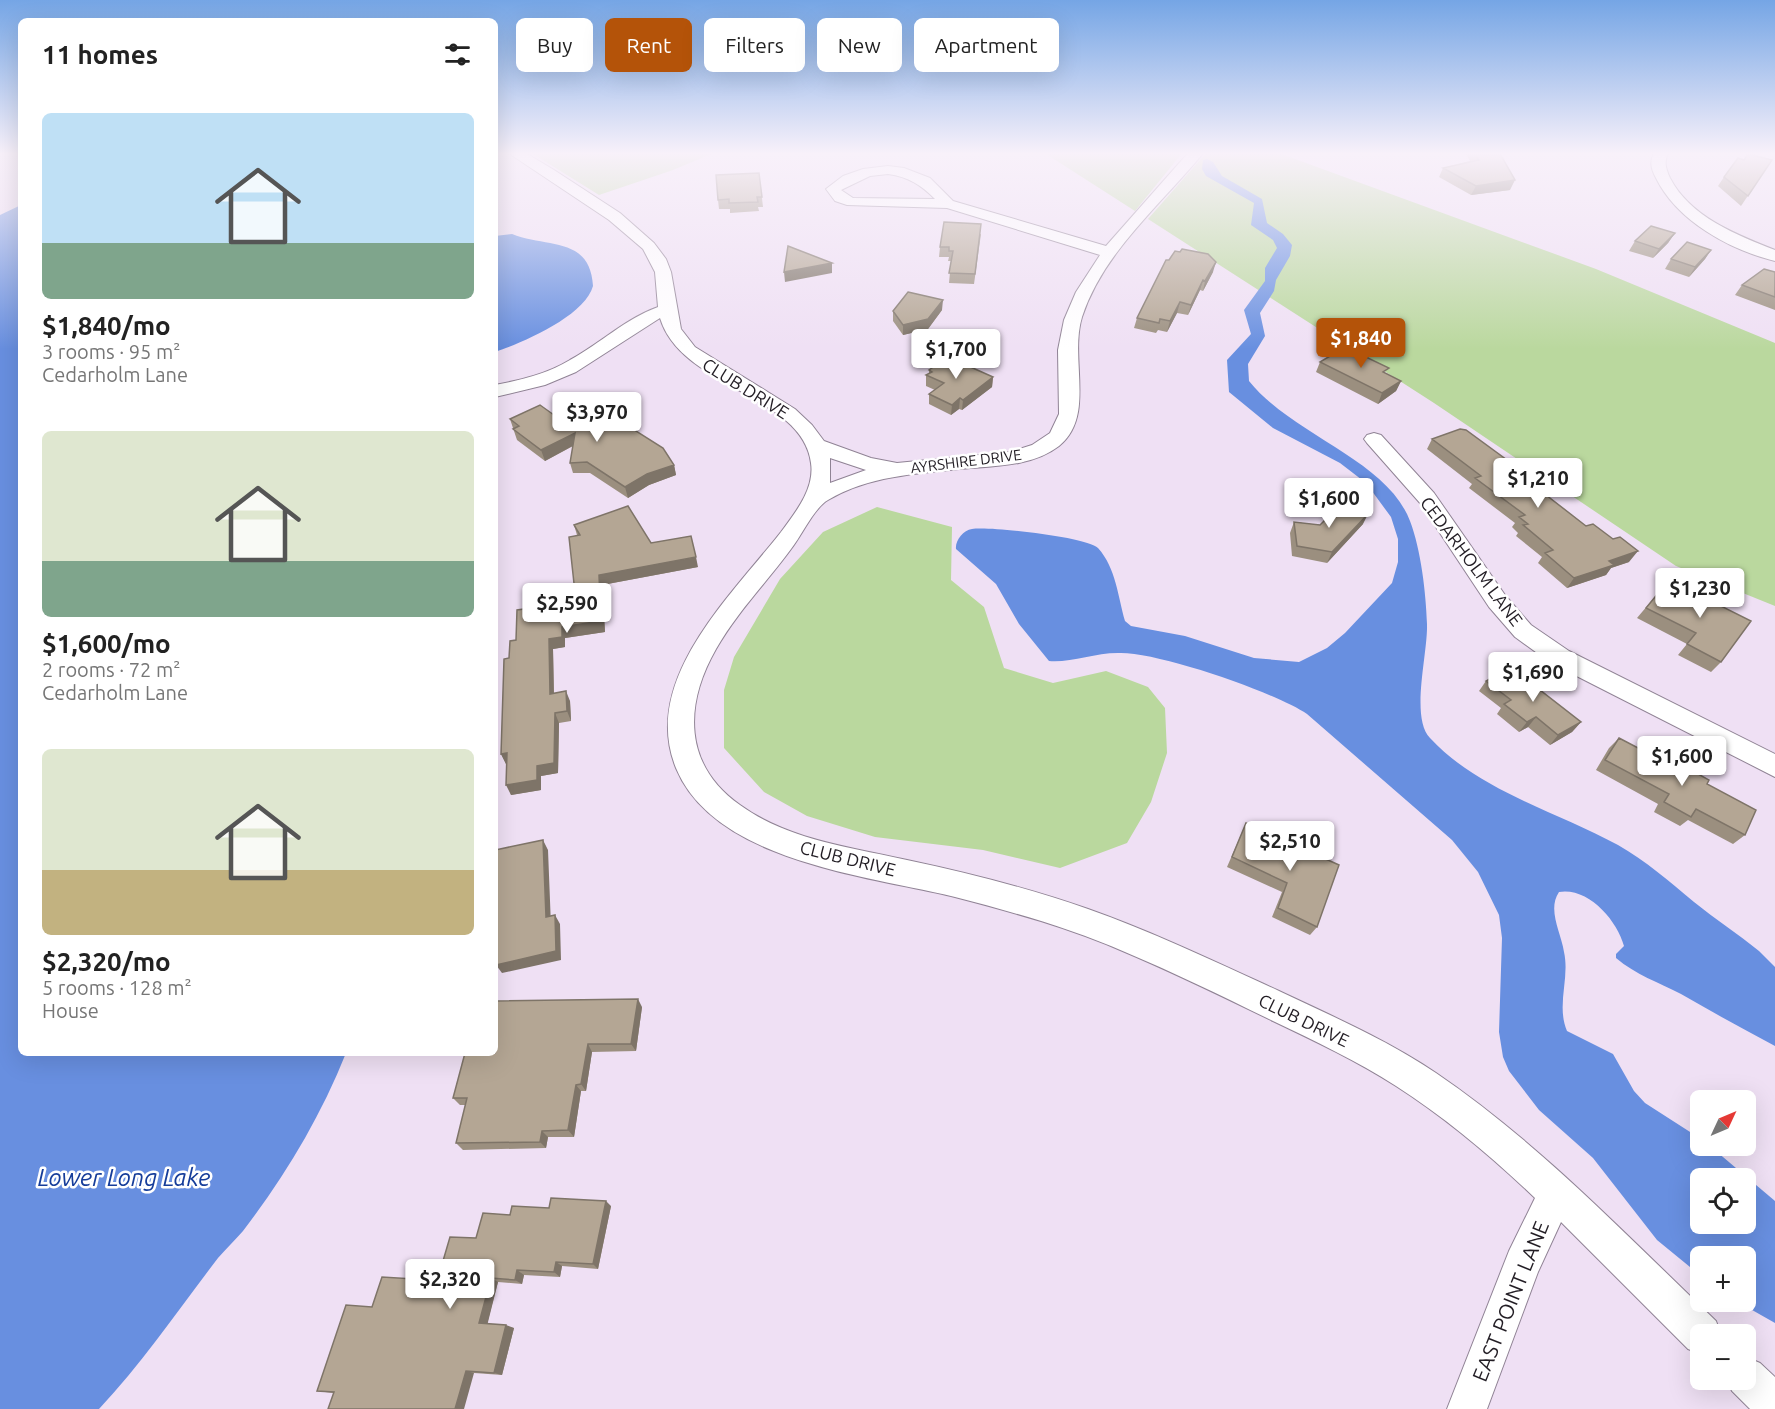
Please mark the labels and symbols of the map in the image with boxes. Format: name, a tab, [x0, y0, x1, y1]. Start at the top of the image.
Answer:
pin: $1,840	[1312, 318, 1410, 369]
pin: $1,700	[907, 329, 1005, 380]
street label: CLUB DRIVE	[699, 354, 793, 422]
pin: $3,970	[548, 392, 646, 443]
street label: AYRSHIRE DRIVE	[909, 446, 1023, 476]
pin: $1,210	[1489, 458, 1587, 509]
pin: $1,600	[1280, 478, 1378, 529]
street label: CEDARHOLM LANE	[1417, 493, 1527, 629]
pin: $1,230	[1651, 568, 1749, 619]
pin: $2,590	[518, 583, 616, 634]
pin: $1,690	[1484, 652, 1582, 703]
pin: $1,600	[1633, 736, 1731, 787]
pin: $2,510	[1241, 821, 1339, 872]
street label: CLUB DRIVE	[798, 836, 898, 880]
street label: CLUB DRIVE	[1256, 990, 1352, 1050]
north arrow	[1690, 1090, 1756, 1156]
water label: Lower Long Lake	[38, 1164, 210, 1191]
street label: EAST POINT LANE	[1467, 1217, 1553, 1385]
pin: $2,320	[401, 1259, 499, 1310]

